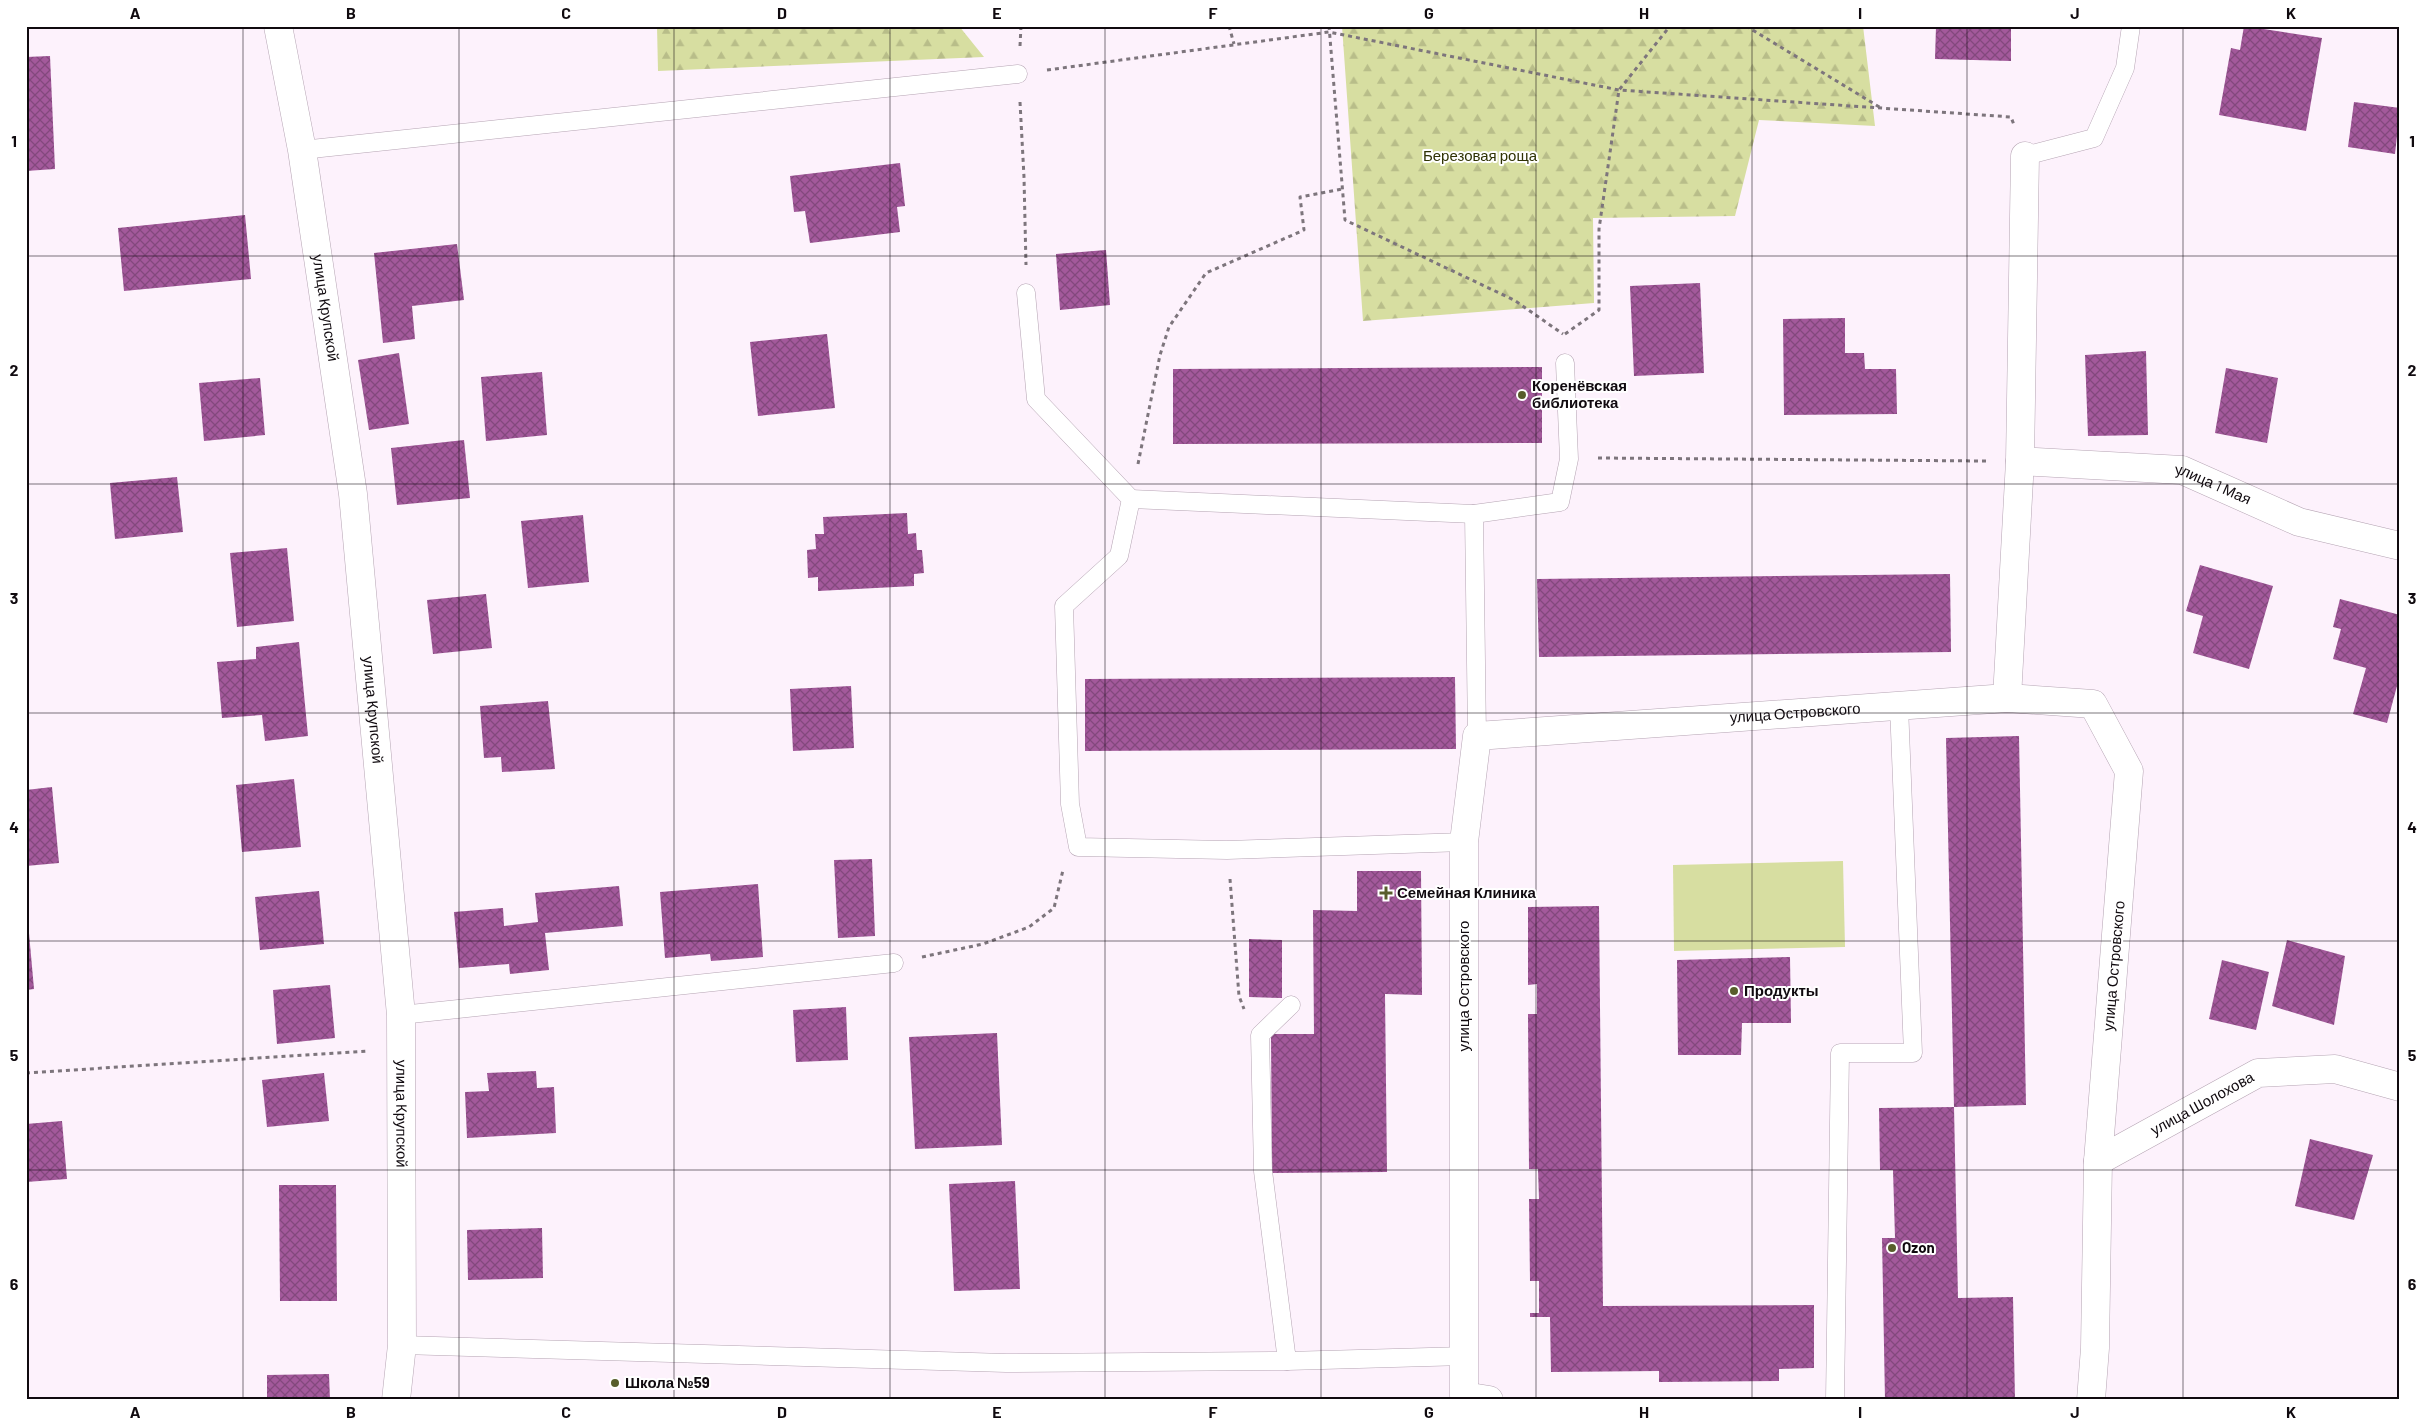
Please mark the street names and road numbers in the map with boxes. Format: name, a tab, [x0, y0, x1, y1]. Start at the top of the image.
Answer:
street label: улица Крупской	[310, 253, 343, 362]
street label: улица 1 Мая	[2174, 460, 2254, 508]
street label: улица Крупской	[360, 655, 388, 764]
street label: улица Островского	[1729, 699, 1861, 726]
street label: улица Островского	[2098, 900, 2128, 1032]
street label: улица Островского	[1454, 921, 1472, 1051]
street label: улица Крупской	[393, 1060, 411, 1168]
street label: улица Шолохова	[2147, 1067, 2257, 1138]

